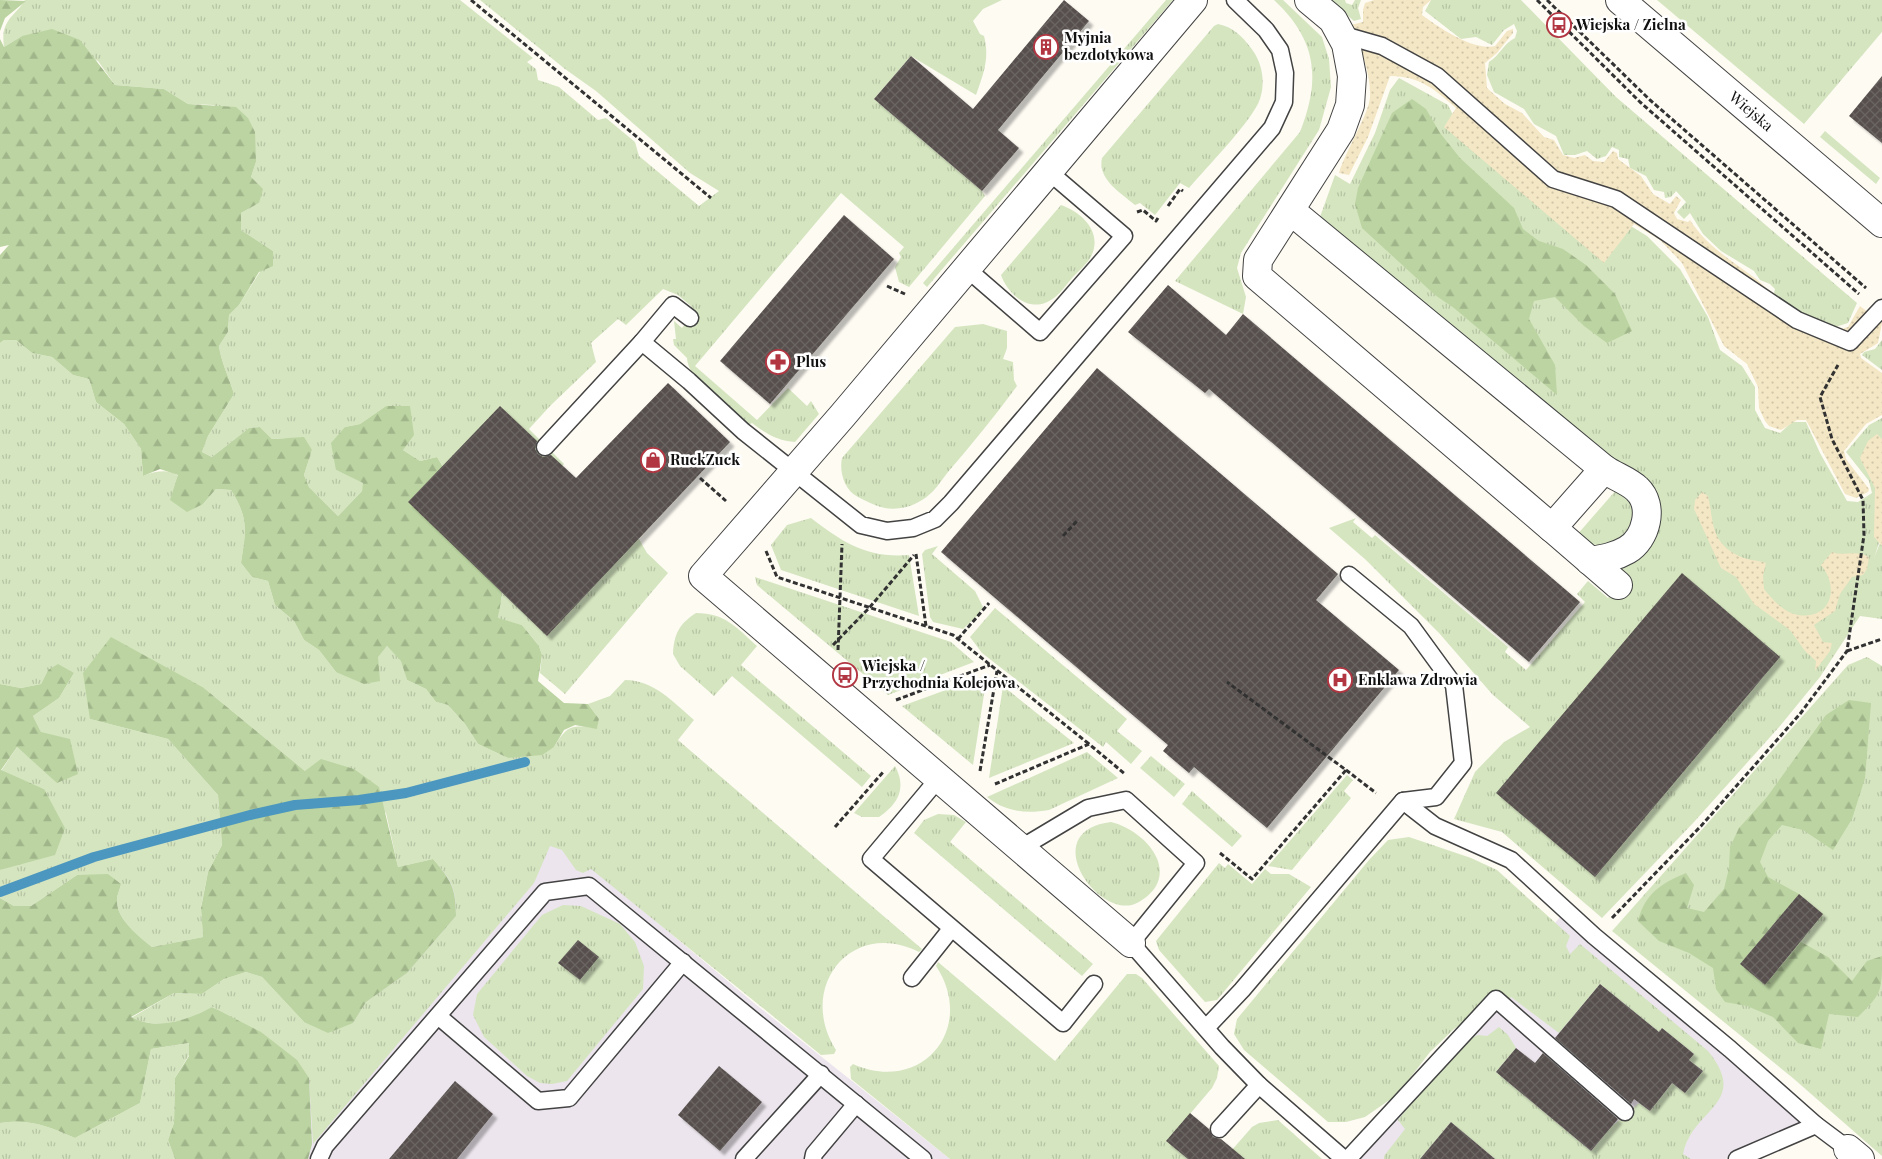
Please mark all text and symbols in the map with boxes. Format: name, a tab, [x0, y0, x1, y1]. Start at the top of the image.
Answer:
bus stop icon: Wiejska / Zielna	[1546, 12, 1572, 38]
place label: Wiejska / Zielna	[1575, 14, 1686, 34]
place label: Myjnia bezdotykowa	[1064, 27, 1154, 64]
building icon: Myjnia bezdotykowa	[1033, 34, 1059, 60]
street label: Wiejska	[1725, 86, 1778, 135]
pharmacy icon: Plus	[765, 349, 791, 375]
place label: Plus	[796, 351, 826, 371]
shop icon: RuckZuck	[640, 447, 666, 473]
place label: RuckZuck	[670, 449, 740, 469]
place label: Wiejska / Przychodnia Kolejowa	[861, 655, 1016, 692]
bus stop icon: Wiejska / Przychodnia Kolejowa	[832, 662, 858, 688]
hospital icon: Enklawa Zdrowia	[1327, 667, 1353, 693]
place label: Enklawa Zdrowia	[1358, 669, 1478, 689]

